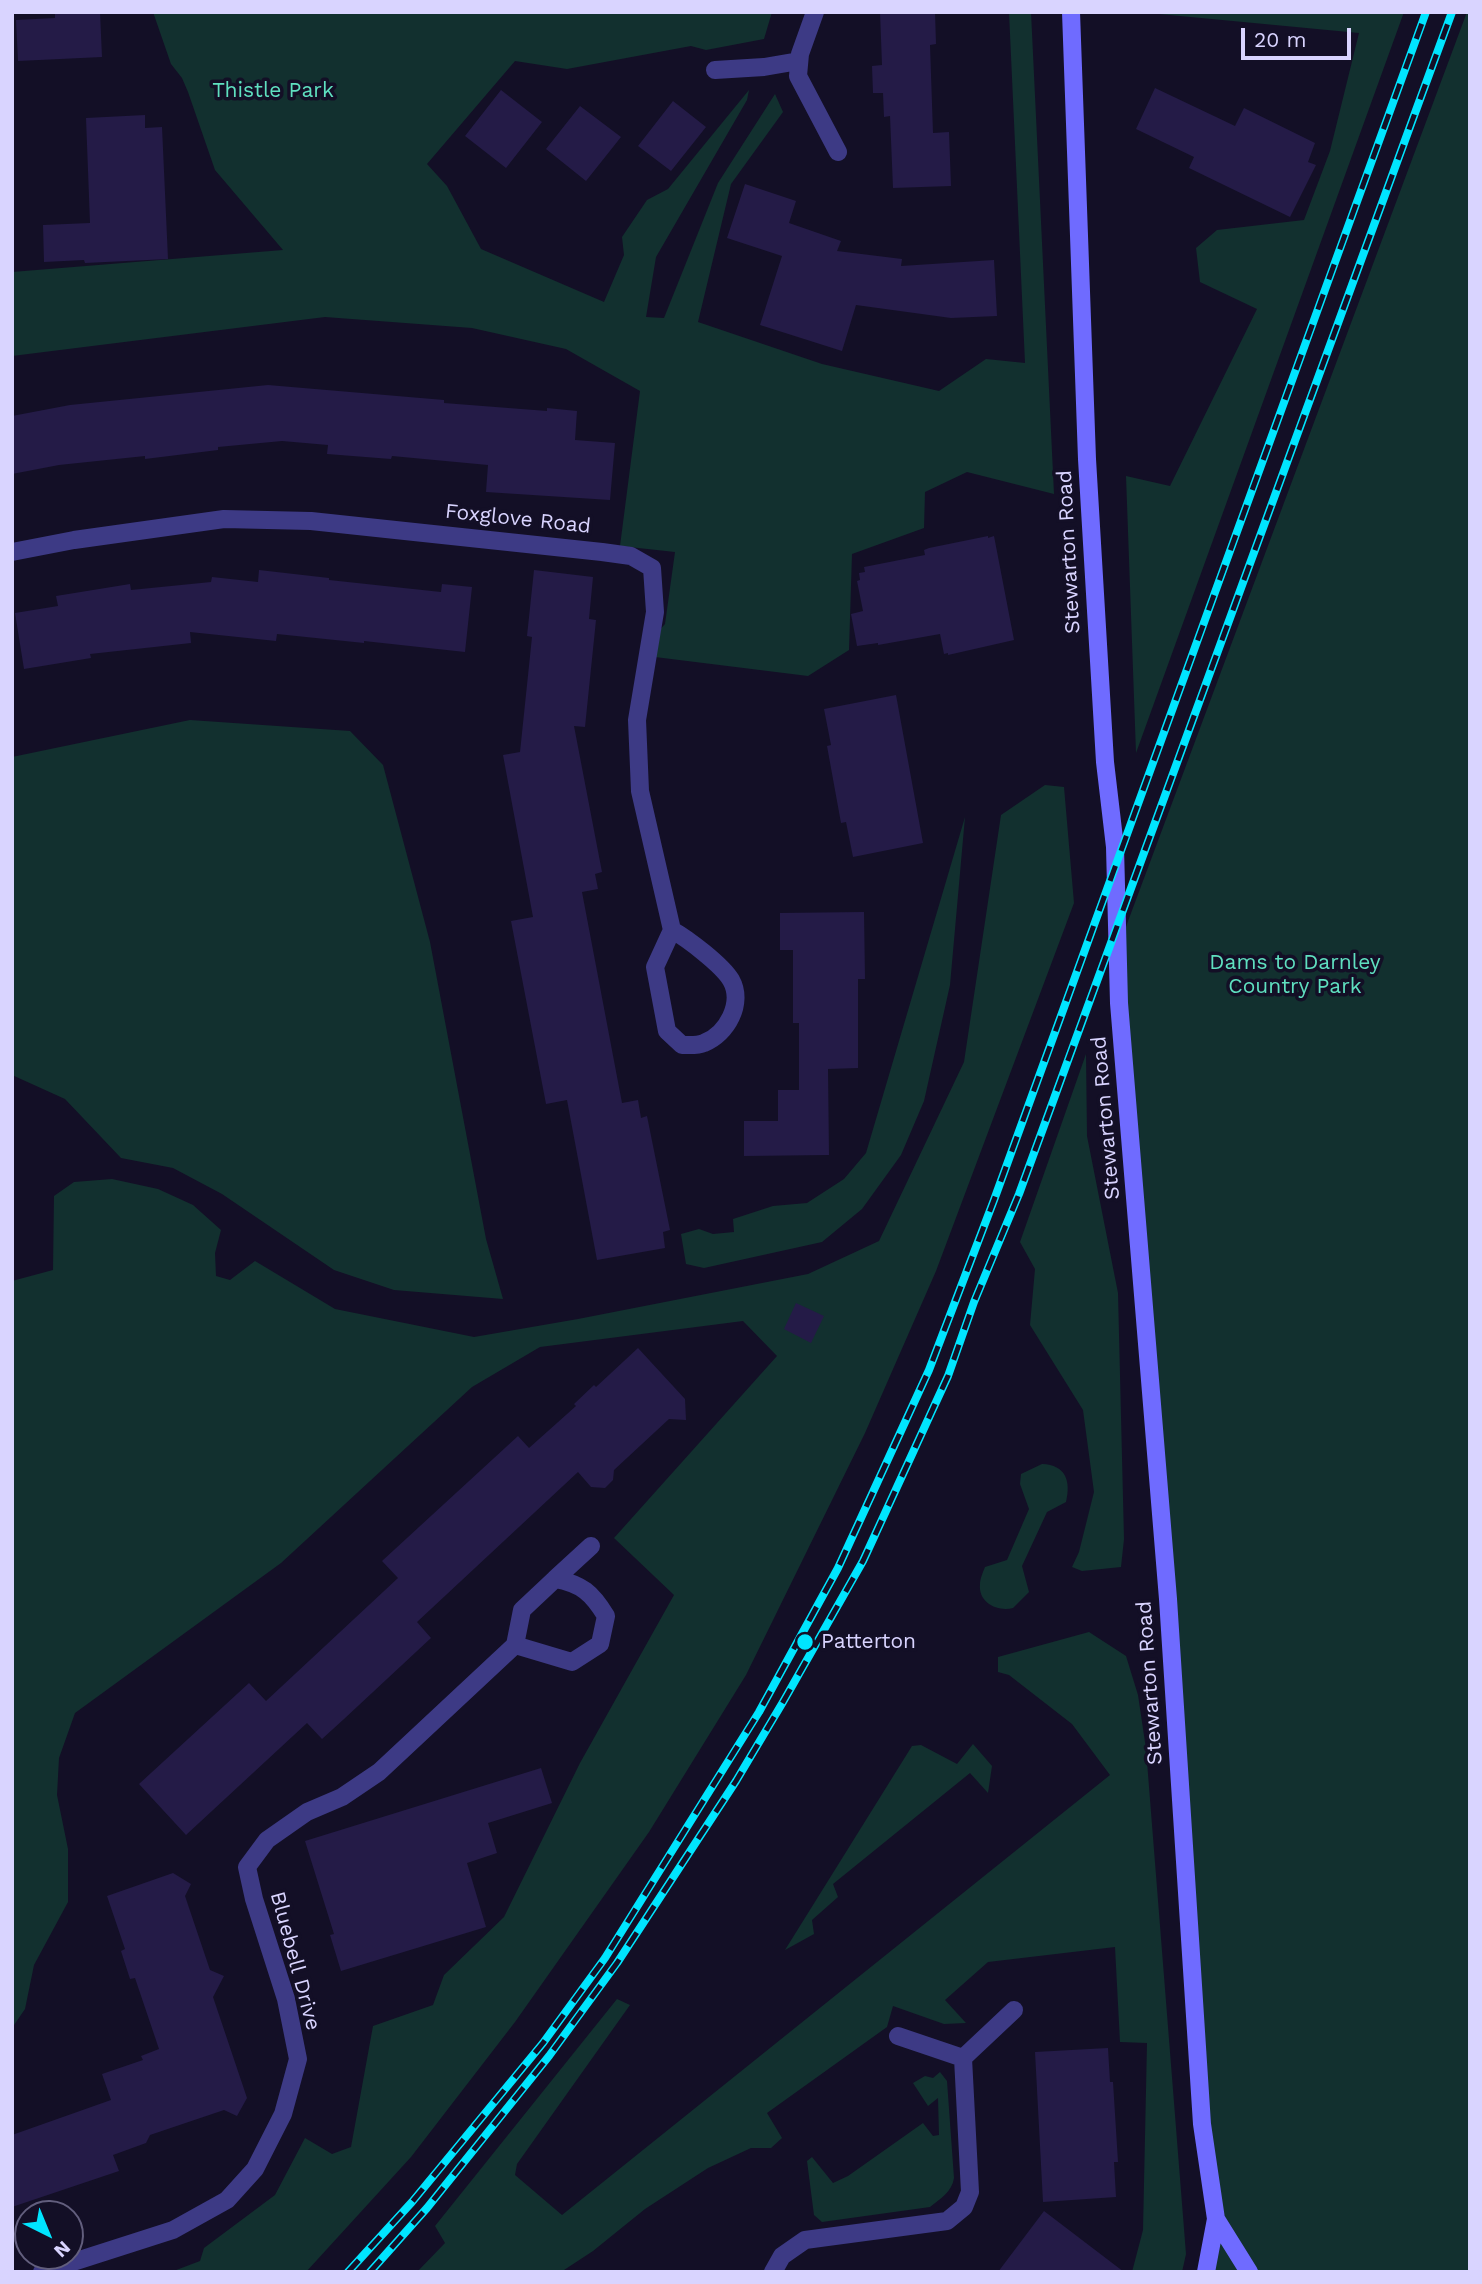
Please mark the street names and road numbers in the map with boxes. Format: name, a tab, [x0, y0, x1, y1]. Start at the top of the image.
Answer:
street label: Stewarton Road	[1052, 469, 1086, 635]
street label: Foxglove Road	[444, 499, 592, 539]
street label: Stewarton Road	[1086, 1035, 1126, 1201]
street label: Stewarton Road	[1132, 1600, 1168, 1766]
street label: Bluebell Drive	[264, 1889, 326, 2033]

